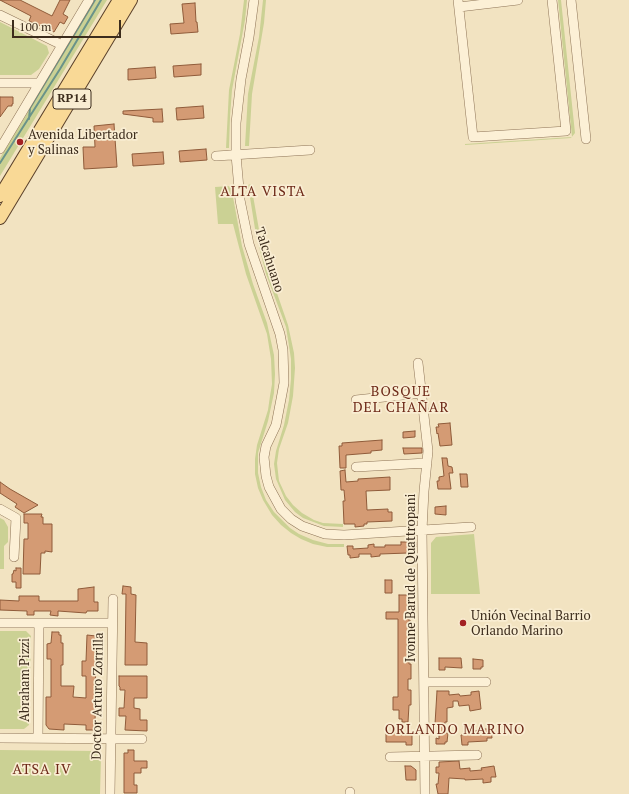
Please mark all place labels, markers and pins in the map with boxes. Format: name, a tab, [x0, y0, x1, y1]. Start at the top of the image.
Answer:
place label: Avenida Libertador y Salinas	[28, 127, 138, 158]
marker: Avenida Libertador y Salinas	[15, 137, 25, 147]
place label: Unión Vecinal Barrio Orlando Marino	[471, 608, 591, 639]
marker: Unión Vecinal Barrio Orlando Marino	[458, 618, 468, 628]

